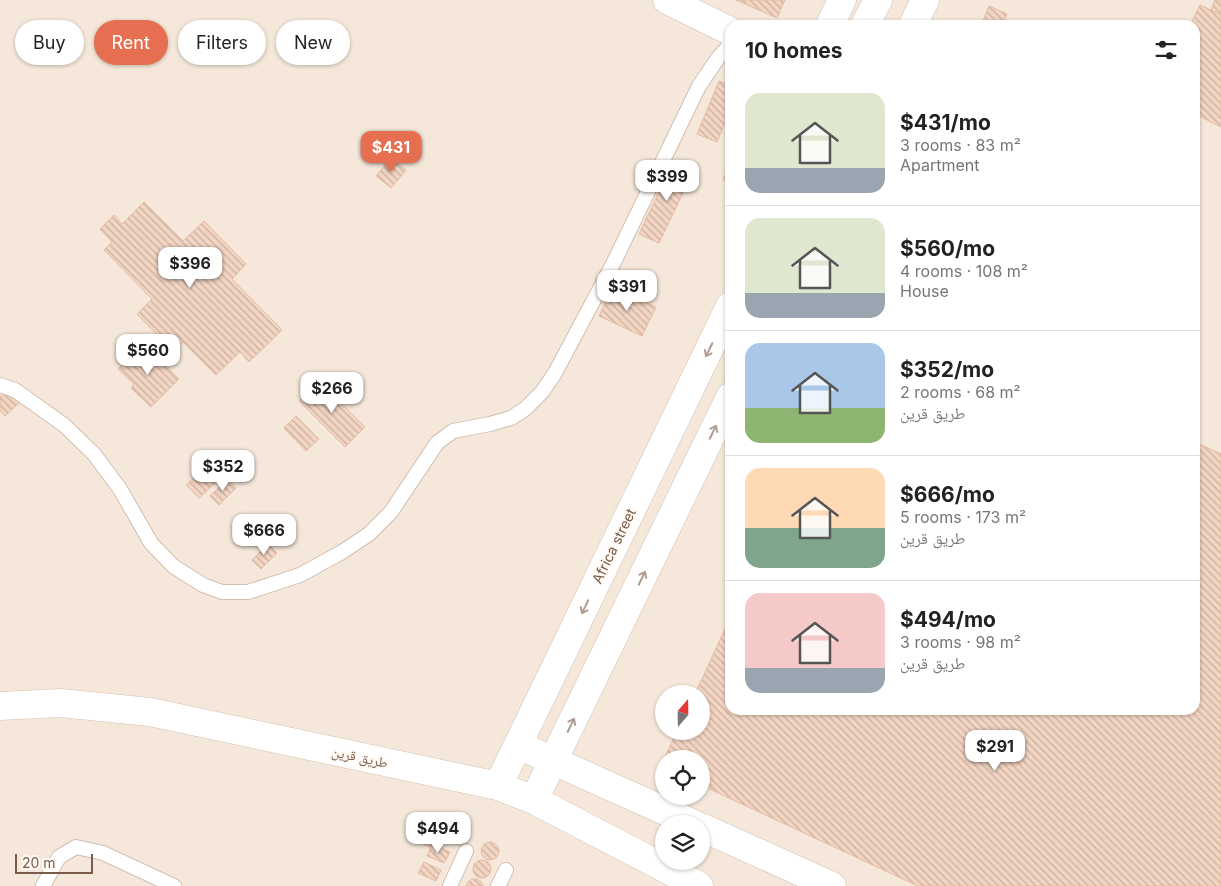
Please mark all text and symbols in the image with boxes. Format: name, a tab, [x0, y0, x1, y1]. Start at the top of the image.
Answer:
chip: Buy	[15, 20, 84, 65]
chip: Rent	[94, 20, 168, 65]
chip: Filters	[178, 20, 266, 65]
chip: New	[276, 20, 350, 65]
icon: filters	[1152, 36, 1180, 64]
text: 10 homes	[745, 38, 843, 63]
text: $431/mo	[900, 110, 991, 135]
icon: home	[785, 113, 845, 173]
pin: $431	[361, 130, 421, 173]
text: 3 rooms · 83 m²	[900, 135, 1021, 155]
text: $431	[372, 137, 410, 157]
text: Apartment	[900, 155, 980, 175]
pin: $399	[637, 160, 697, 202]
text: $399	[646, 166, 688, 186]
text: $560/mo	[900, 236, 995, 261]
icon: home	[785, 238, 845, 298]
pin: $396	[160, 246, 220, 289]
text: $396	[169, 253, 211, 273]
text: 4 rooms · 108 m²	[900, 261, 1028, 281]
pin: $391	[597, 270, 657, 312]
text: $391	[608, 276, 646, 296]
text: House	[900, 281, 949, 301]
pin: $560	[118, 334, 178, 376]
text: $560	[127, 340, 169, 360]
one-way arrow	[704, 342, 713, 357]
text: $352/mo	[900, 357, 994, 382]
icon: home	[785, 363, 845, 423]
pin: $266	[302, 372, 362, 414]
text: $266	[311, 378, 353, 398]
text: 2 rooms · 68 m²	[900, 382, 1021, 402]
text: طريق قرين	[900, 403, 965, 423]
one-way arrow	[709, 425, 718, 440]
pin: $352	[193, 450, 253, 492]
text: $352	[202, 456, 244, 476]
text: $666/mo	[900, 482, 995, 507]
icon: home	[785, 488, 845, 548]
street label: Africa street	[588, 505, 639, 586]
text: 5 rooms · 173 m²	[900, 507, 1026, 527]
pin: $666	[234, 514, 294, 556]
text: $666	[243, 520, 285, 540]
text: طريق قرين	[900, 528, 965, 548]
one-way arrow	[637, 571, 647, 586]
one-way arrow	[580, 599, 589, 614]
text: $494/mo	[900, 607, 996, 632]
icon: home	[785, 613, 845, 673]
text: 3 rooms · 98 m²	[900, 632, 1021, 652]
text: طريق قرين	[900, 653, 965, 673]
north arrow	[655, 685, 710, 740]
map controls	[655, 685, 710, 870]
one-way arrow	[567, 718, 576, 733]
pin: $291	[965, 730, 1025, 772]
text: $291	[976, 736, 1014, 756]
street label: طريق قرين	[330, 742, 390, 773]
button: locate	[655, 750, 710, 805]
pin: $494	[408, 812, 468, 854]
button: layers	[655, 815, 710, 870]
text: $494	[417, 818, 459, 838]
scale bar	[15, 851, 92, 874]
text: 20 m	[22, 854, 56, 871]

